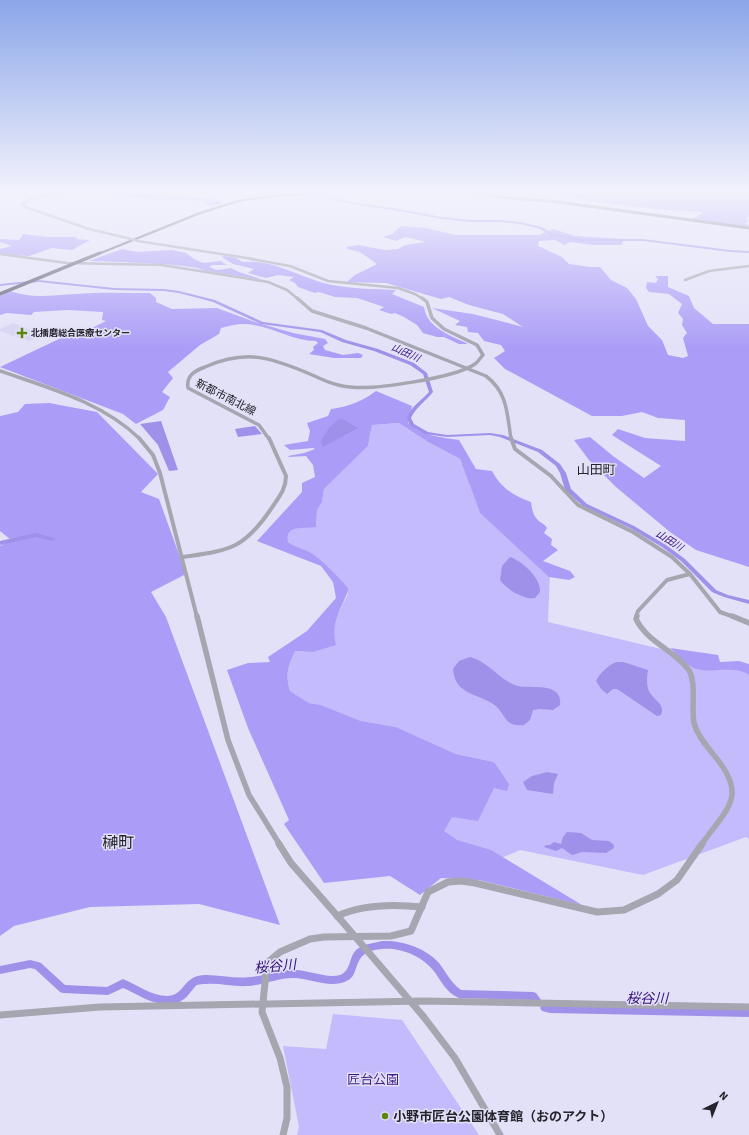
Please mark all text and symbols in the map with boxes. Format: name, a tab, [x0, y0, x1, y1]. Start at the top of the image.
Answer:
marker: 北播磨総合医療センター	[16, 327, 28, 339]
place label: 北播磨総合医療センター	[31, 327, 130, 340]
water label: 山田川	[389, 340, 423, 366]
street label: 新都市南北線	[193, 376, 259, 419]
district label: 山田町	[576, 461, 616, 479]
water label: 山田川	[653, 527, 687, 555]
district label: 榊町	[102, 832, 134, 854]
water label: 桜谷川	[253, 955, 299, 979]
water label: 桜谷川	[626, 989, 670, 1009]
park label: 匠台公園	[347, 1071, 399, 1089]
north arrow	[697, 1083, 737, 1123]
text: N	[716, 1088, 731, 1104]
place label: 小野市匠台公園体育館（おのアクト）	[393, 1108, 613, 1126]
marker: 小野市匠台公園体育館（おのアクト）	[380, 1111, 390, 1121]

